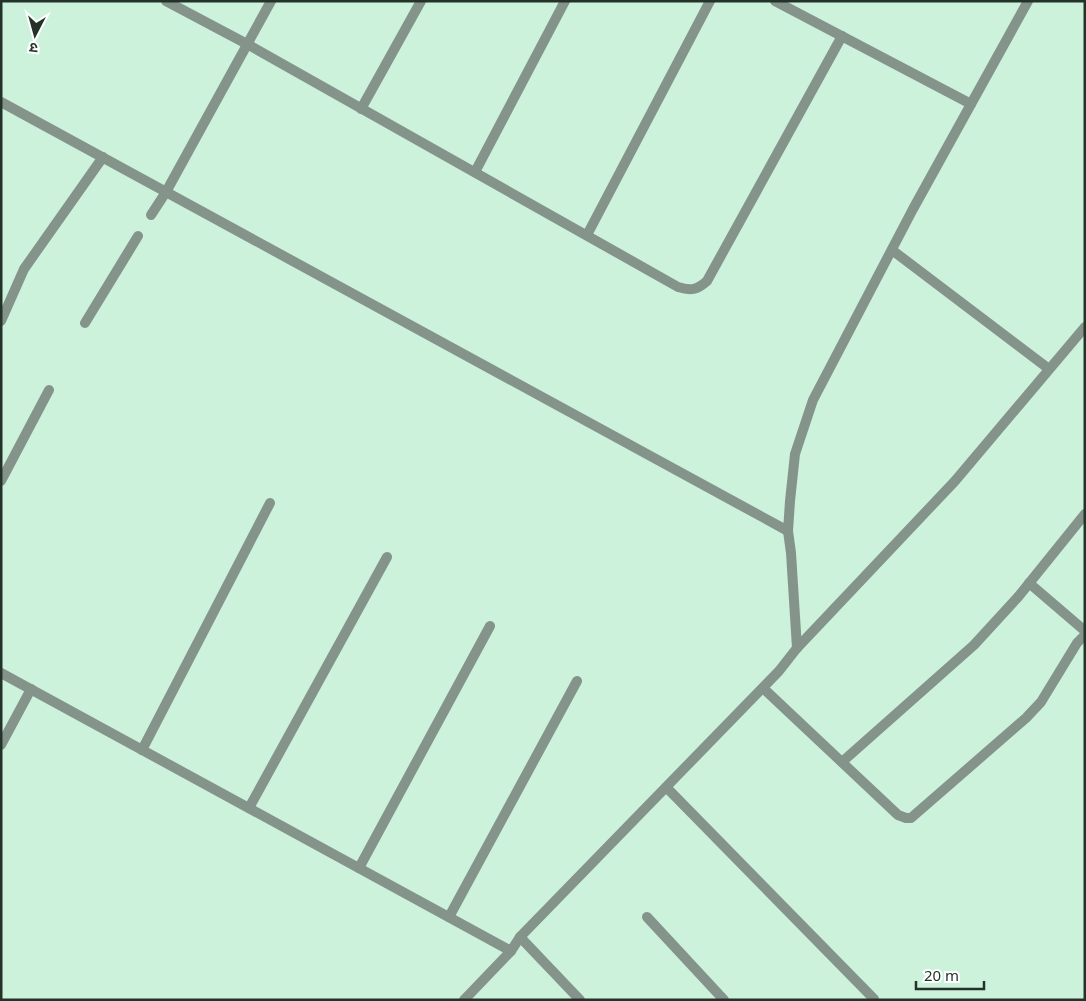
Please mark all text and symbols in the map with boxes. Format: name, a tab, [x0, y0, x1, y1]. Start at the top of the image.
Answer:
north arrow	[10, 10, 60, 60]
text: उ	[28, 38, 39, 58]
scale bar	[916, 958, 984, 990]
text: 20 m	[924, 965, 959, 985]

